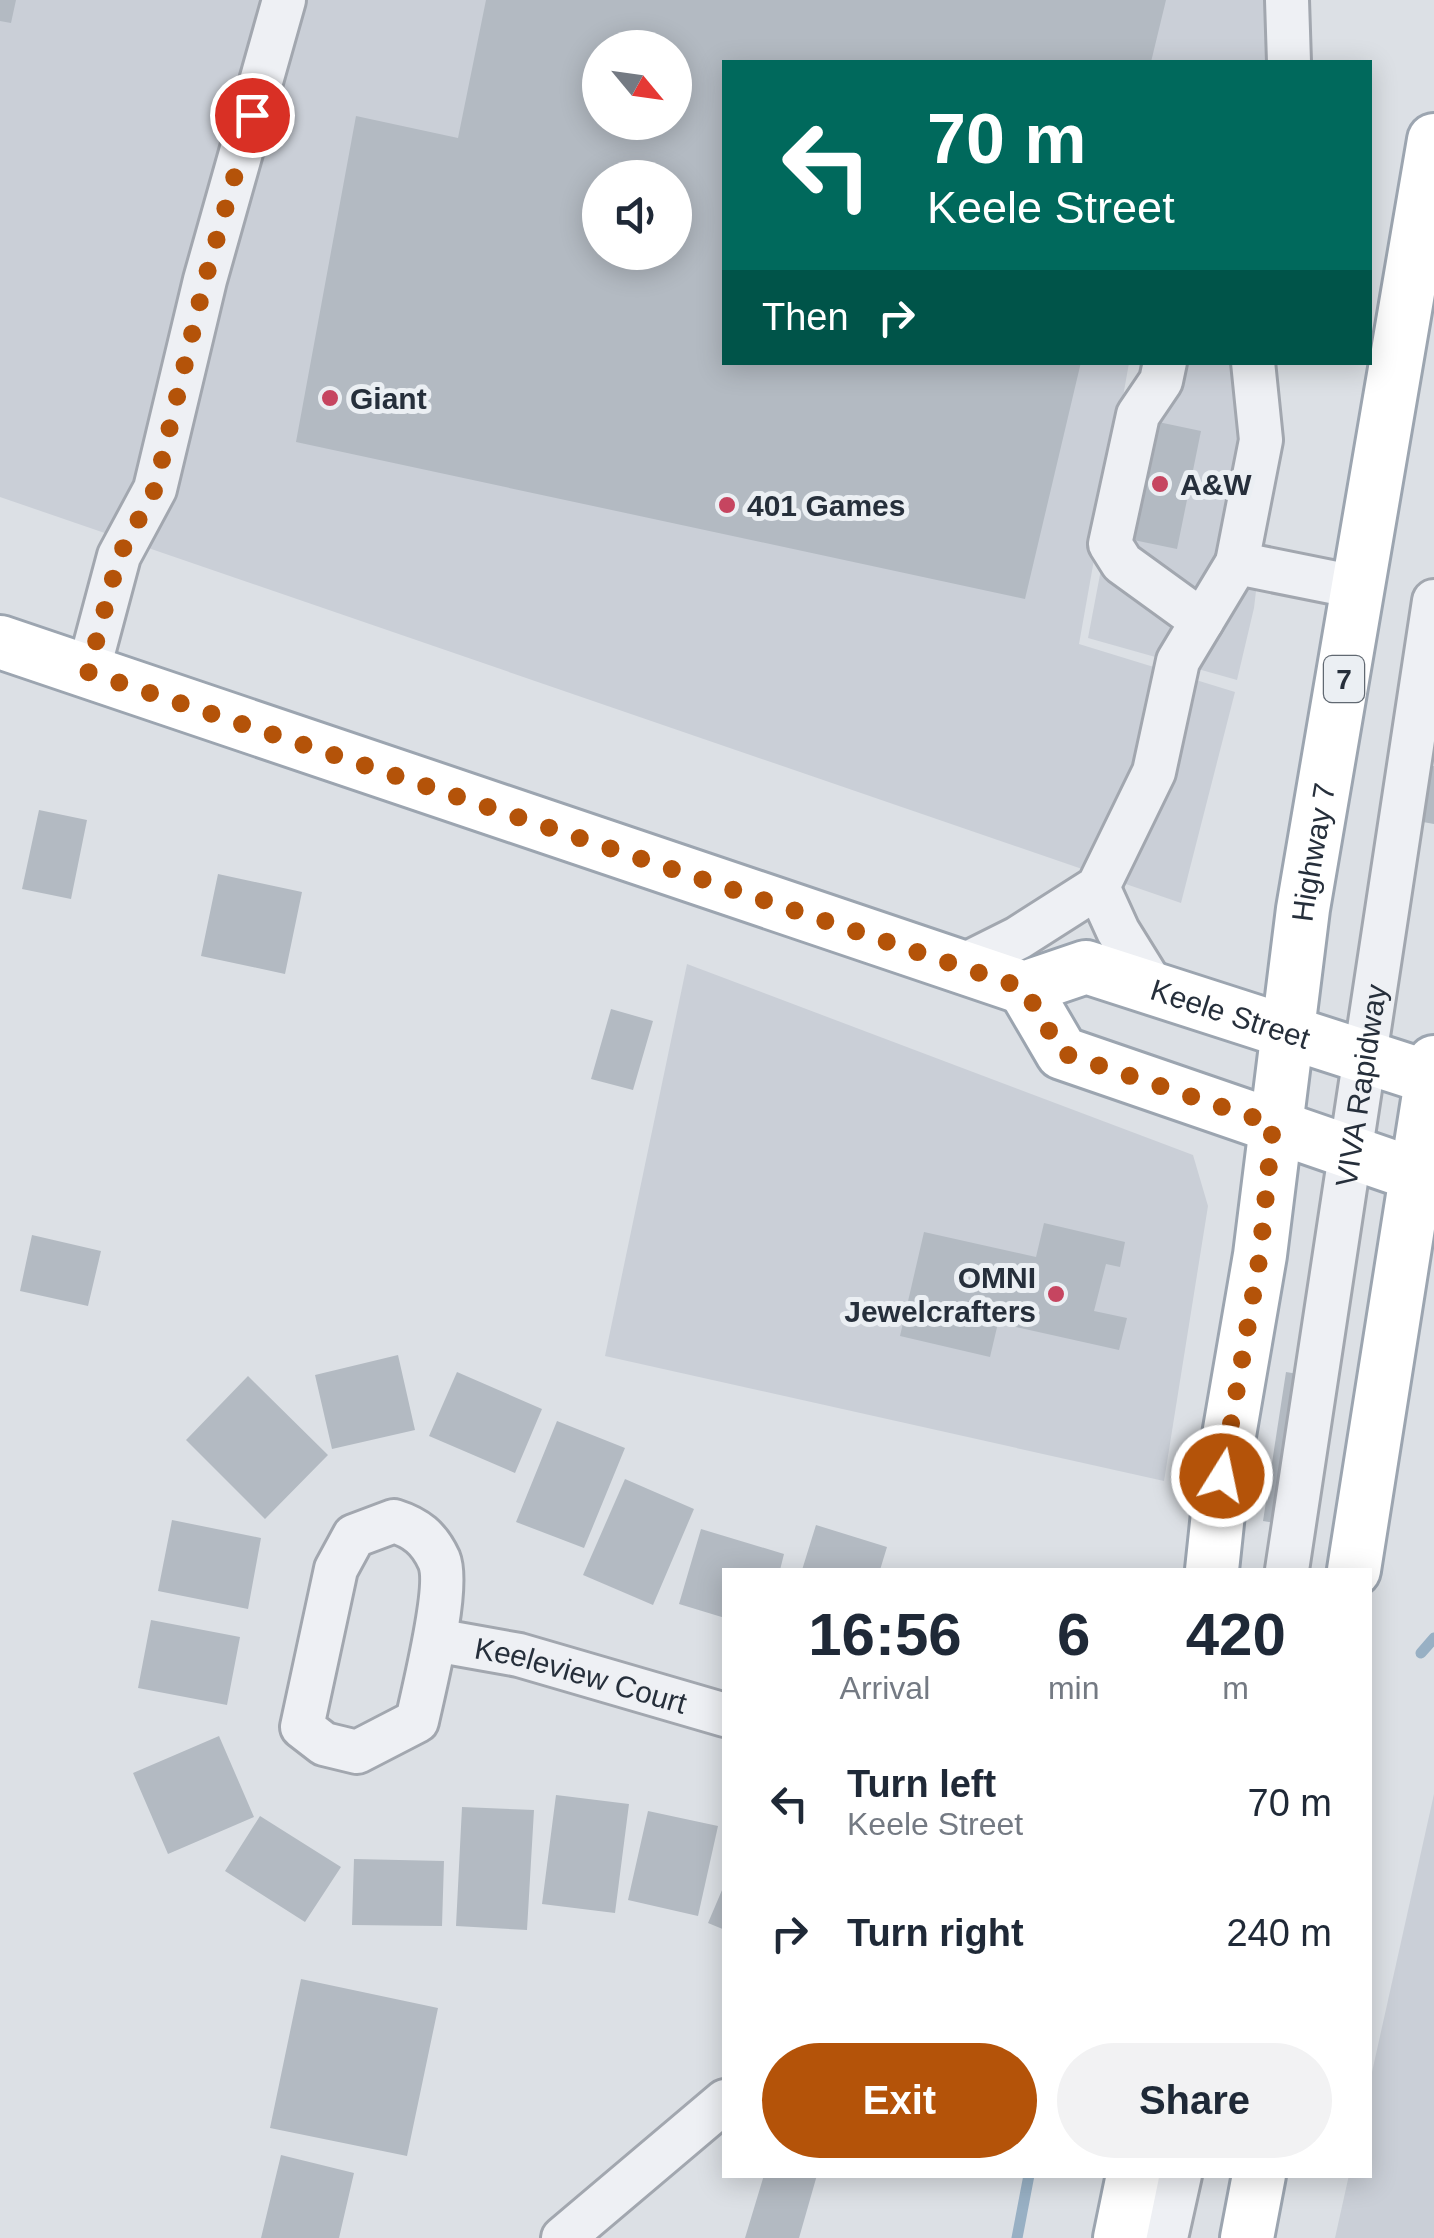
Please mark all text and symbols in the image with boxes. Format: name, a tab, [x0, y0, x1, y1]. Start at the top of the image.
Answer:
north arrow	[582, 30, 692, 140]
map controls	[582, 30, 692, 270]
pin	[210, 73, 295, 158]
icon: arrive	[225, 88, 280, 143]
icon: left	[762, 100, 892, 230]
text: 70 m	[927, 100, 1087, 178]
button: sound	[582, 160, 692, 270]
text: Keele Street	[927, 182, 1175, 233]
icon: right	[869, 290, 924, 345]
text: Then	[762, 296, 849, 338]
place label: Giant	[350, 382, 427, 415]
marker: Giant	[319, 387, 341, 409]
place label: A&W	[1180, 468, 1252, 501]
marker: A&W	[1149, 473, 1171, 495]
place label: 401 Games	[747, 489, 905, 522]
marker: 401 Games	[716, 494, 738, 516]
road number: 7	[1324, 656, 1364, 702]
street label: Highway 7	[1285, 780, 1341, 923]
street label: Keele Street	[1147, 972, 1315, 1055]
street label: VIVA Rapidway	[1329, 982, 1392, 1189]
place label: OMNI Jewelcrafters	[844, 1261, 1036, 1328]
marker: OMNI Jewelcrafters	[1045, 1283, 1067, 1305]
position arrow	[1170, 1424, 1274, 1528]
text: 16:56	[808, 1601, 962, 1668]
text: 6	[1057, 1601, 1090, 1668]
text: 420	[1186, 1601, 1286, 1668]
street label: Keeleview Court	[472, 1631, 691, 1720]
text: Arrival	[840, 1670, 930, 1706]
text: min	[1048, 1670, 1099, 1706]
text: m	[1222, 1670, 1249, 1706]
text: Turn left	[847, 1763, 996, 1805]
icon: left	[762, 1776, 817, 1831]
text: 70 m	[1248, 1782, 1332, 1824]
text: Keele Street	[847, 1806, 1023, 1842]
icon: right	[762, 1906, 817, 1961]
text: Turn right	[847, 1912, 1024, 1954]
text: 240 m	[1226, 1912, 1332, 1954]
button: Exit	[762, 2043, 1037, 2158]
button: Share	[1057, 2043, 1332, 2158]

